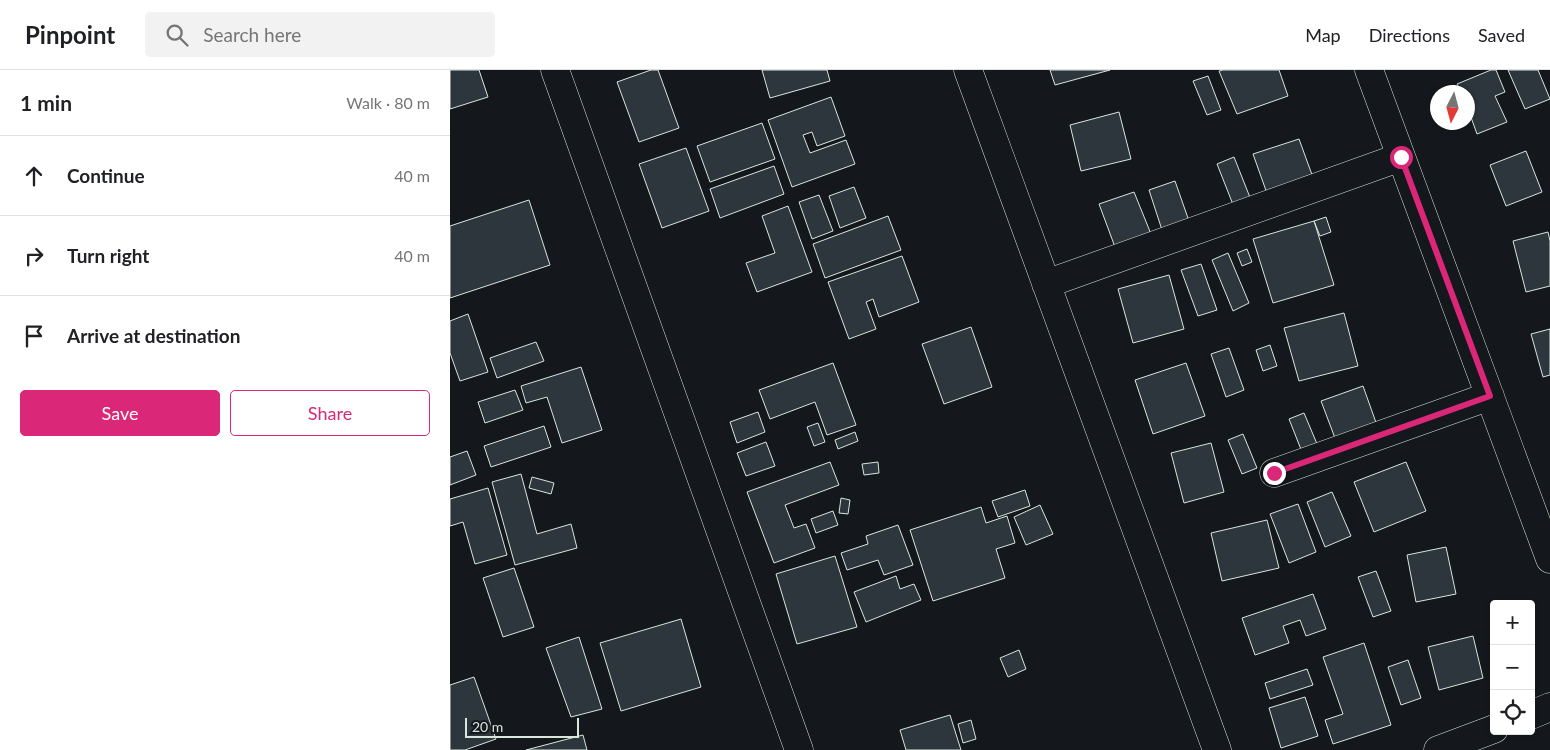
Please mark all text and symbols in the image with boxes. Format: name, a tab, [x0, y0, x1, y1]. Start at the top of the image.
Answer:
search box	[145, 12, 495, 57]
text: Pinpoint	[25, 20, 115, 49]
icon: search	[163, 21, 191, 49]
text: Search here	[203, 23, 301, 46]
text: Map	[1305, 24, 1341, 46]
text: Directions	[1369, 24, 1450, 46]
text: Saved	[1478, 24, 1525, 46]
north arrow	[1430, 85, 1475, 130]
text: 1 min	[20, 90, 72, 115]
text: Walk · 80 m	[346, 93, 430, 112]
route start	[1390, 146, 1413, 169]
icon: ahead	[20, 162, 48, 190]
text: Continue	[67, 164, 145, 187]
text: 40 m	[394, 166, 430, 185]
icon: right	[20, 242, 48, 270]
text: Turn right	[67, 244, 149, 267]
text: 40 m	[394, 246, 430, 265]
icon: arrive	[20, 322, 48, 350]
text: Arrive at destination	[67, 324, 240, 347]
button: Save	[20, 390, 220, 436]
button: Share	[230, 390, 430, 436]
route end	[1263, 462, 1286, 485]
map controls	[1490, 600, 1535, 735]
button: +	[1490, 600, 1535, 645]
button: −	[1490, 645, 1535, 690]
button: locate	[1490, 690, 1535, 735]
scale bar	[465, 715, 579, 738]
text: 20 m	[472, 718, 503, 735]

